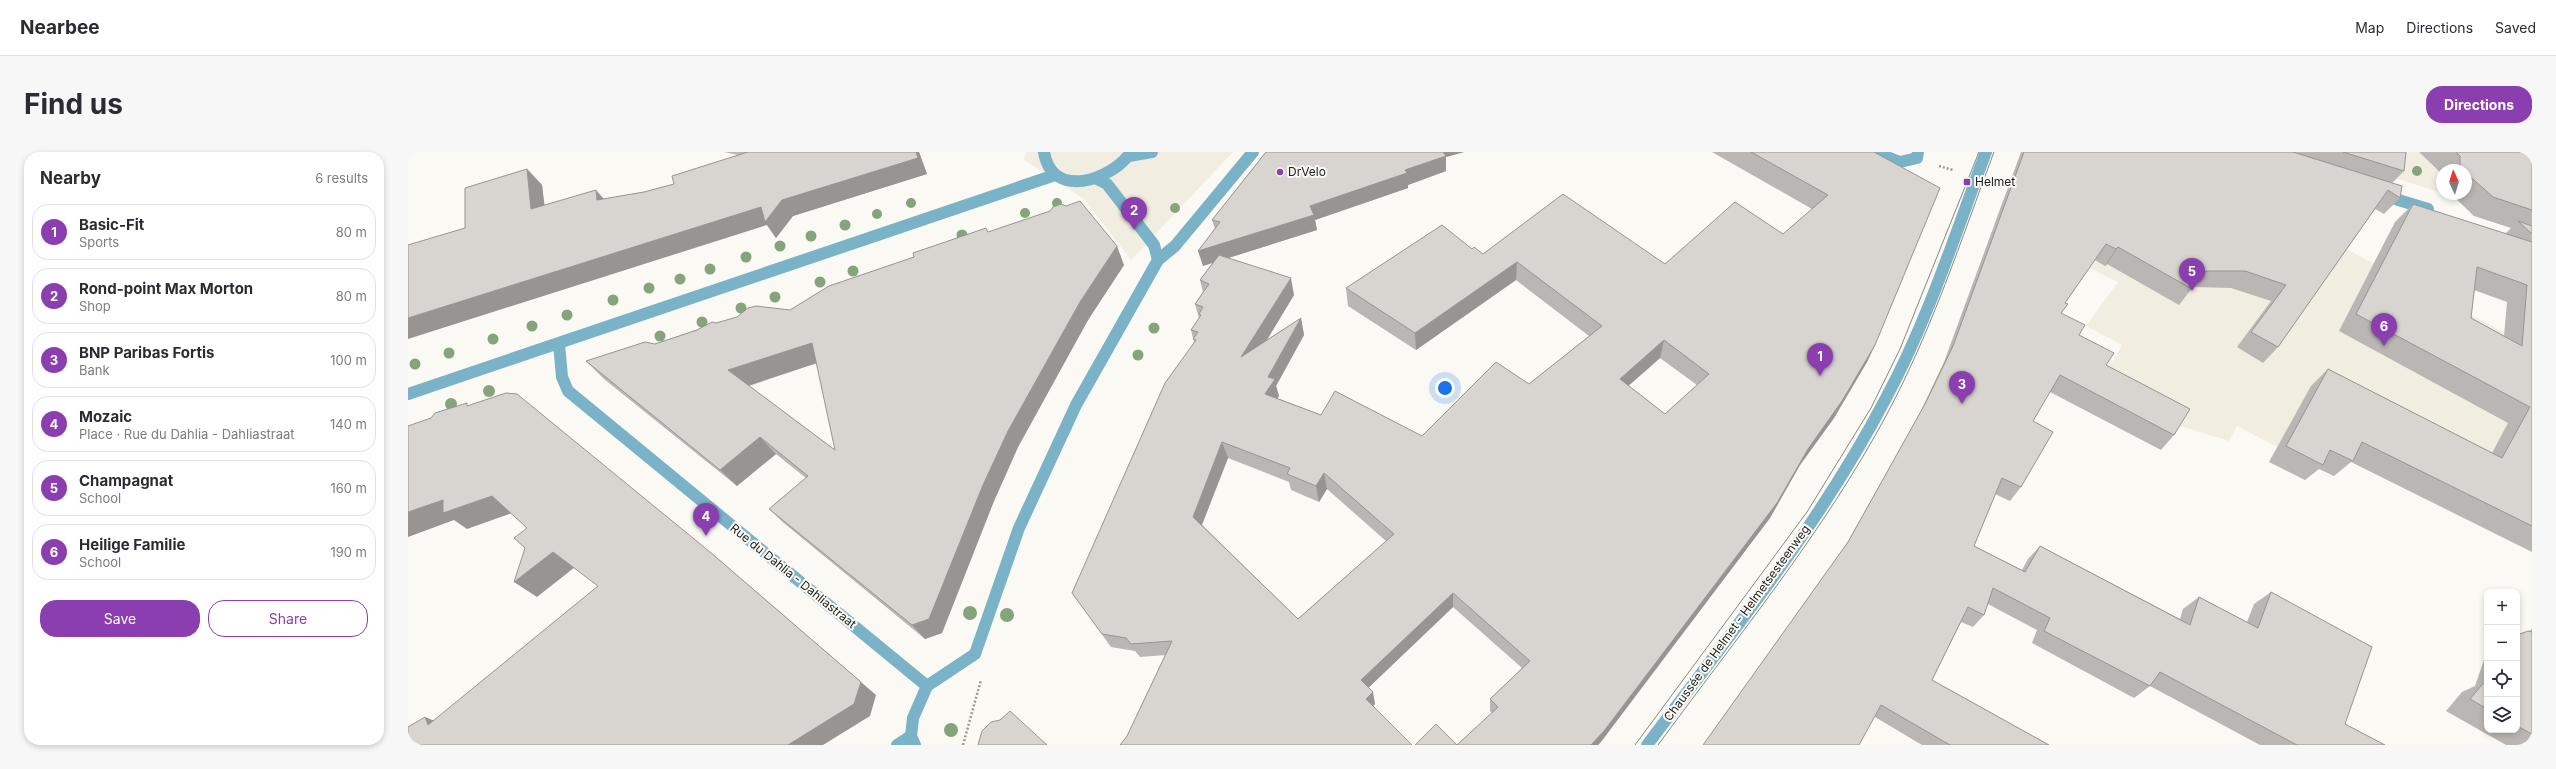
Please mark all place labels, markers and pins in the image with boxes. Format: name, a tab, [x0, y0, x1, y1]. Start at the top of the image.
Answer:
place label: DrVelo	[1288, 164, 1326, 179]
marker: DrVelo	[1275, 167, 1285, 177]
place label: Helmet	[1975, 174, 2015, 189]
marker: Helmet	[1962, 177, 1972, 187]
pin: 2	[1121, 197, 1147, 230]
pin: 5	[2179, 258, 2205, 291]
pin: 6	[2371, 313, 2397, 346]
pin: 1	[1807, 343, 1833, 376]
pin: 3	[1949, 371, 1975, 404]
pin: 4	[693, 503, 719, 536]

